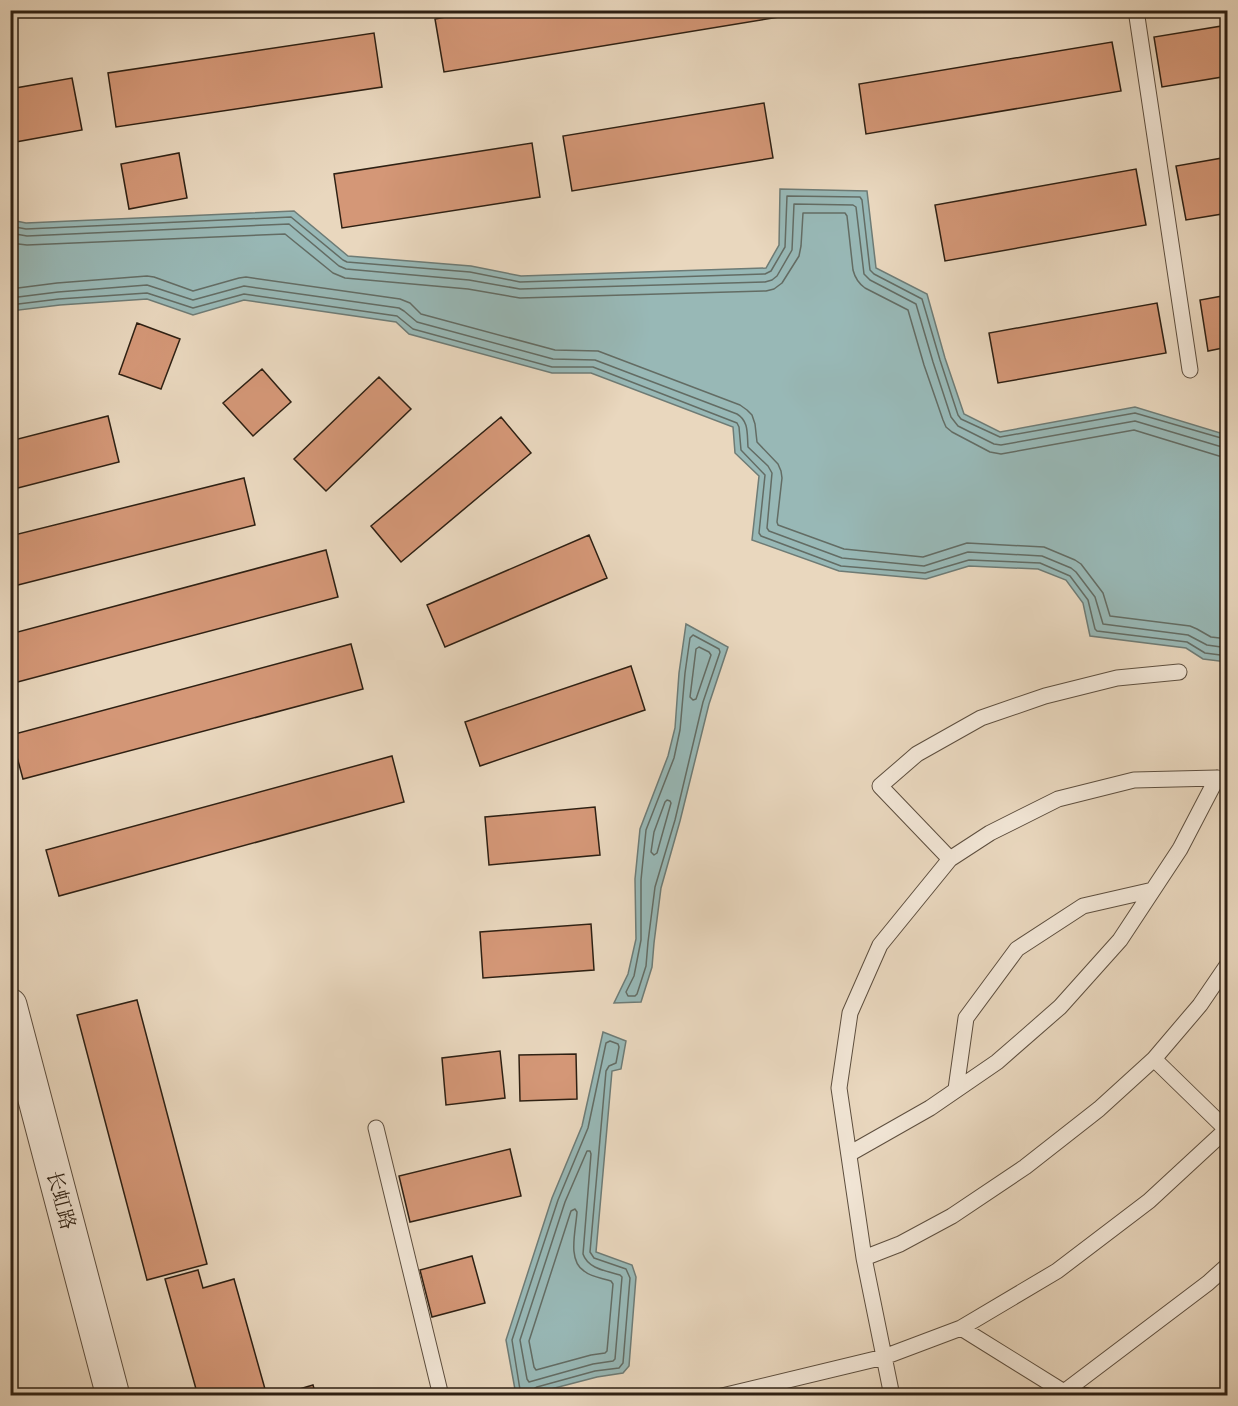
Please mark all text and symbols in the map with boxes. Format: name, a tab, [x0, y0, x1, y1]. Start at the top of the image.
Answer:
street label: 长虹路	[40, 1167, 84, 1233]

